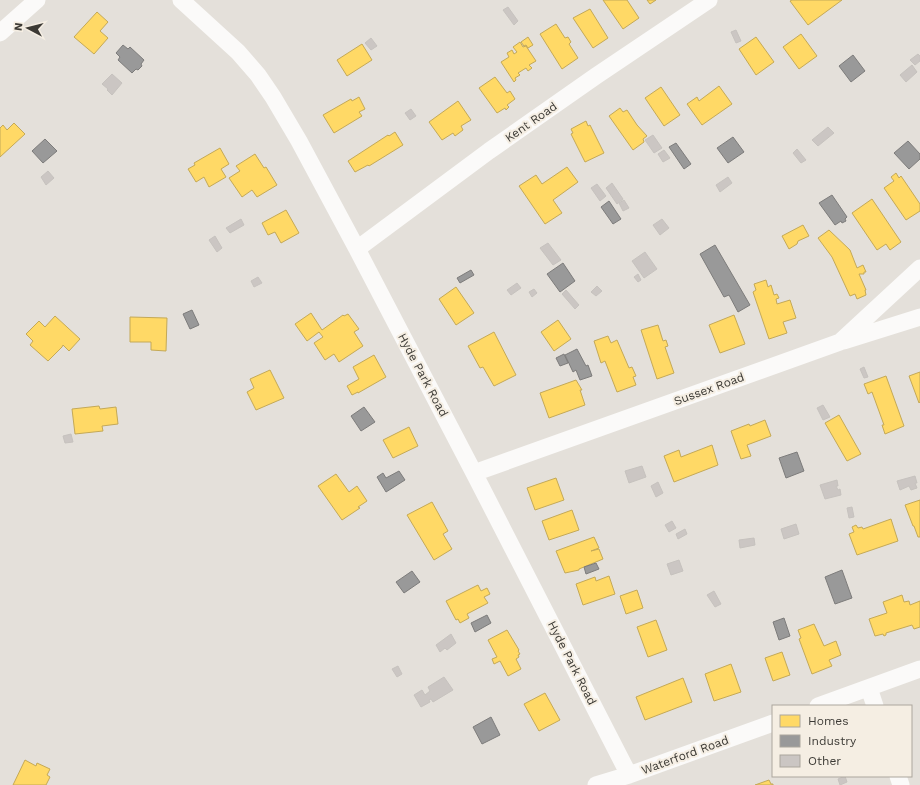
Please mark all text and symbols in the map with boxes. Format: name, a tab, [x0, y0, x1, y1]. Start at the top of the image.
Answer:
north arrow	[8, 8, 48, 48]
text: N	[12, 22, 26, 32]
street label: Kent Road	[502, 99, 560, 145]
street label: Hyde Park Road	[395, 331, 451, 419]
street label: Sussex Road	[672, 370, 746, 408]
street label: Hyde Park Road	[545, 619, 599, 707]
legend	[772, 705, 912, 777]
text: Homes	[808, 714, 849, 728]
street label: Waterford Road	[639, 733, 731, 777]
text: Industry	[808, 734, 857, 748]
text: Other	[808, 754, 841, 768]

